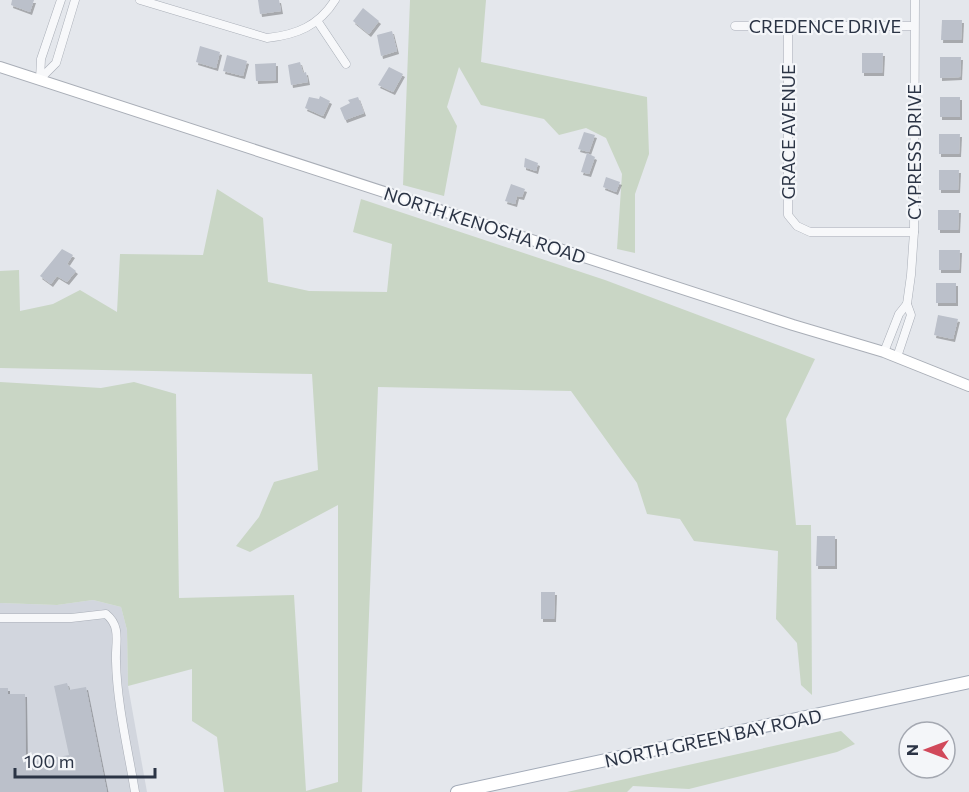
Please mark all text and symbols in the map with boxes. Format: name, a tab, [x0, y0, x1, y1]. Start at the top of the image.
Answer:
street label: CREDENCE DRIVE	[749, 15, 901, 37]
street label: GRACE AVENUE	[777, 64, 799, 200]
street label: CYPRESS DRIVE	[903, 84, 925, 220]
street label: NORTH KENOSHA ROAD	[381, 182, 589, 268]
street label: NORTH GREEN BAY ROAD	[602, 704, 824, 772]
north arrow	[897, 720, 957, 780]
scale bar	[15, 741, 154, 779]
text: N	[902, 744, 921, 756]
text: 100 m	[24, 750, 74, 772]

